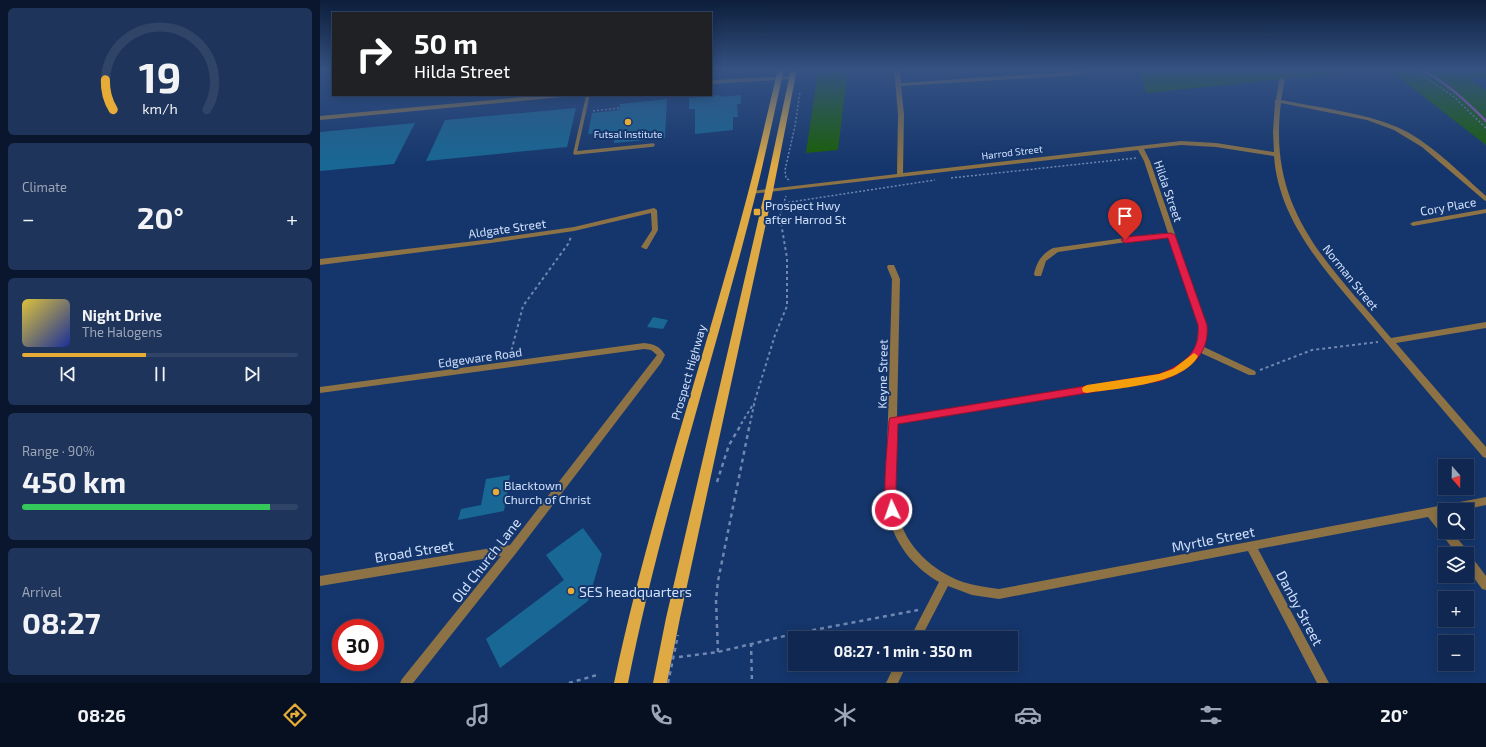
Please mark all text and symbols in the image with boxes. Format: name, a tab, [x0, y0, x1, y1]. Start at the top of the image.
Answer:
text: 50 m	[414, 26, 478, 60]
icon: right	[348, 28, 400, 80]
text: 19	[139, 50, 181, 100]
text: Hilda Street	[414, 60, 510, 82]
text: km/h	[142, 99, 178, 116]
marker: Futsal Institute	[623, 117, 633, 127]
place label: Futsal Institute	[594, 128, 662, 140]
street label: Harrod Street	[981, 142, 1043, 162]
street label: Hilda Street	[1152, 158, 1186, 224]
text: Climate	[22, 179, 67, 195]
street label: Cory Place	[1419, 194, 1477, 218]
place label: Prospect Hwy after Harrod St	[765, 198, 847, 226]
text: 20°	[137, 199, 184, 235]
pin	[1108, 199, 1142, 240]
text: −	[22, 205, 35, 231]
text: +	[286, 205, 298, 231]
icon: arrive	[1114, 205, 1136, 227]
marker: Prospect Hwy after Harrod St	[752, 207, 762, 217]
street label: Aldgate Street	[467, 216, 547, 240]
street label: Norman Street	[1320, 241, 1382, 313]
text: Night Drive	[82, 306, 162, 324]
street label: Prospect Highway	[668, 322, 708, 421]
text: The Halogens	[82, 324, 162, 340]
street label: Keyne Street	[874, 339, 890, 409]
street label: Edgeware Road	[437, 344, 523, 370]
icon: previous	[57, 363, 79, 385]
icon: pause	[149, 363, 171, 385]
icon: next	[241, 363, 263, 385]
text: Range · 90%	[22, 443, 95, 459]
north arrow	[1438, 459, 1474, 495]
map controls	[1438, 459, 1474, 671]
text: 450 km	[22, 463, 126, 499]
place label: Blacktown Church of Christ	[504, 478, 591, 506]
marker: Blacktown Church of Christ	[491, 487, 501, 497]
position arrow	[871, 489, 913, 531]
button: search	[1438, 503, 1474, 539]
street label: Old Church Lane	[448, 514, 524, 606]
street label: Myrtle Street	[1170, 523, 1256, 555]
street label: Broad Street	[373, 536, 455, 566]
button: layers	[1438, 547, 1474, 583]
street label: Danby Street	[1273, 568, 1327, 648]
place label: SES headquarters	[579, 583, 692, 600]
text: Arrival	[22, 584, 62, 600]
marker: SES headquarters	[566, 586, 576, 596]
button: +	[1438, 591, 1474, 627]
text: 08:27	[22, 604, 101, 640]
speed limit sign: 30	[332, 619, 384, 671]
button: −	[1438, 635, 1474, 671]
text: 08:27 · 1 min · 350 m	[834, 642, 972, 660]
icon: directions	[281, 701, 309, 729]
icon: music	[464, 701, 492, 729]
icon: phone	[647, 701, 675, 729]
icon: climate	[831, 701, 859, 729]
icon: car	[1014, 701, 1042, 729]
icon: filters	[1197, 701, 1225, 729]
text: 08:26	[78, 704, 126, 726]
text: 20°	[1380, 704, 1408, 726]

